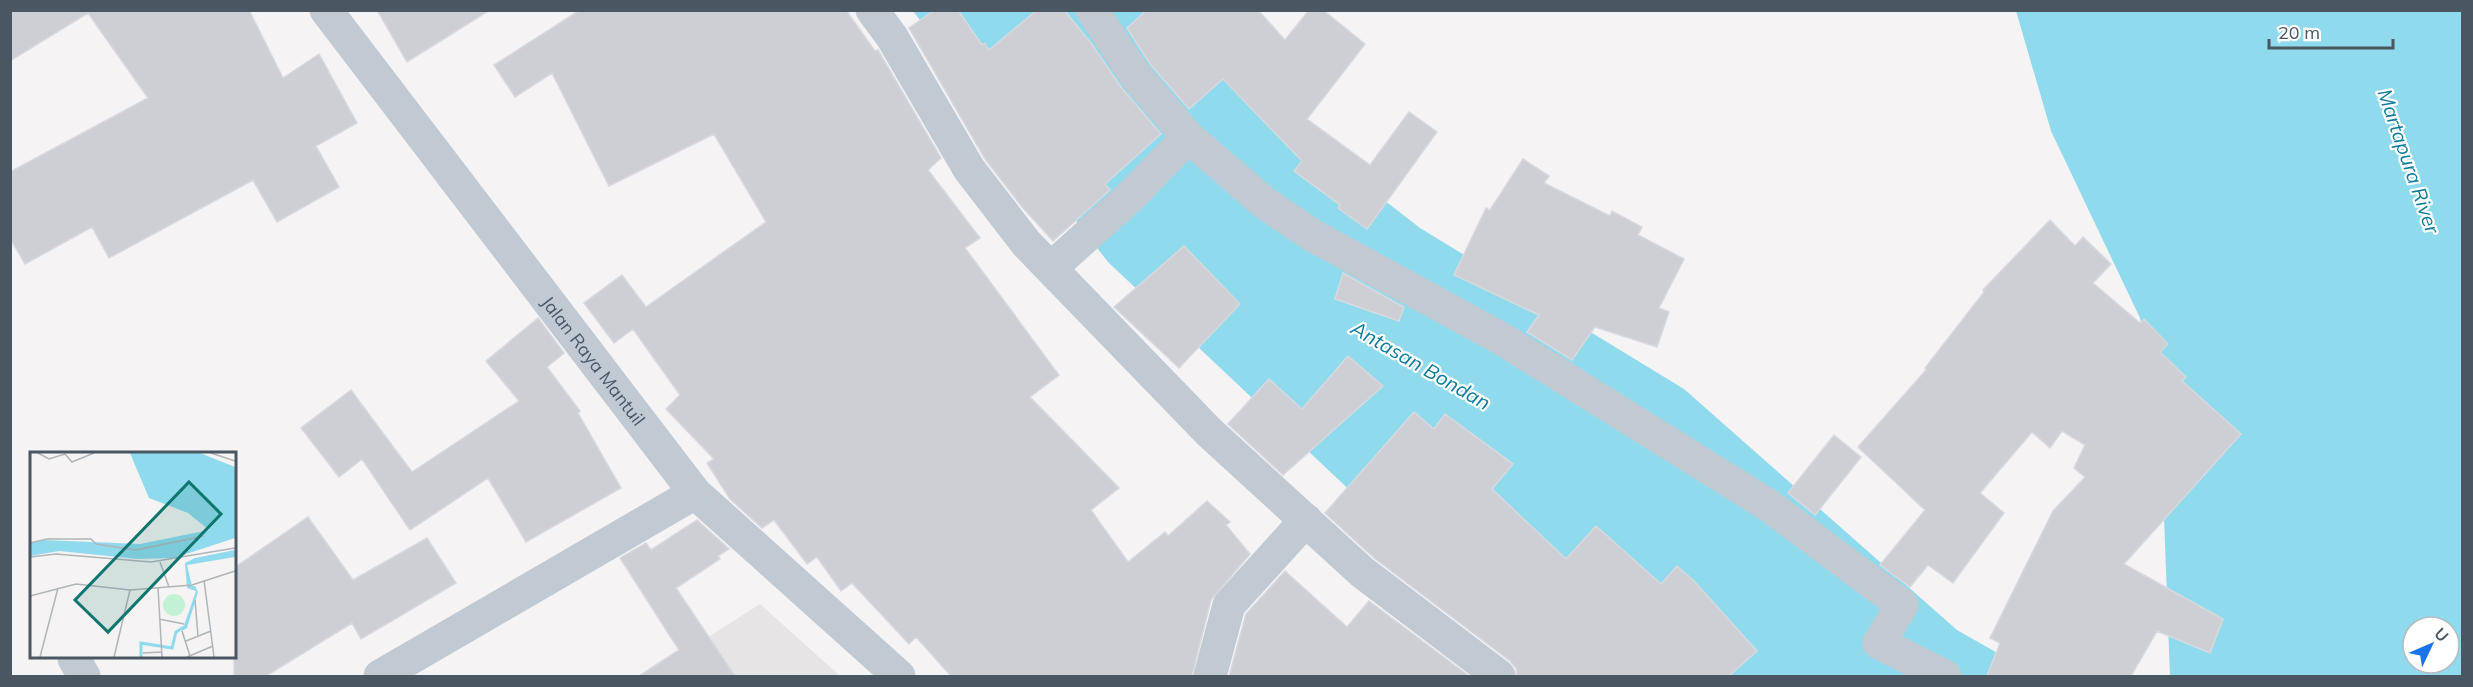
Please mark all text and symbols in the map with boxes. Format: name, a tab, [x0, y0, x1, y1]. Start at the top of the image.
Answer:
scale bar	[2269, 12, 2394, 50]
text: 20 m	[2278, 21, 2320, 44]
water label: Martapura River	[2373, 85, 2446, 237]
street label: Jalan Raya Mantuil	[537, 291, 651, 430]
water label: Antasan Bondan	[1346, 314, 1495, 415]
inset map	[30, 452, 236, 657]
north arrow	[2401, 615, 2461, 675]
text: U	[2430, 623, 2453, 646]

